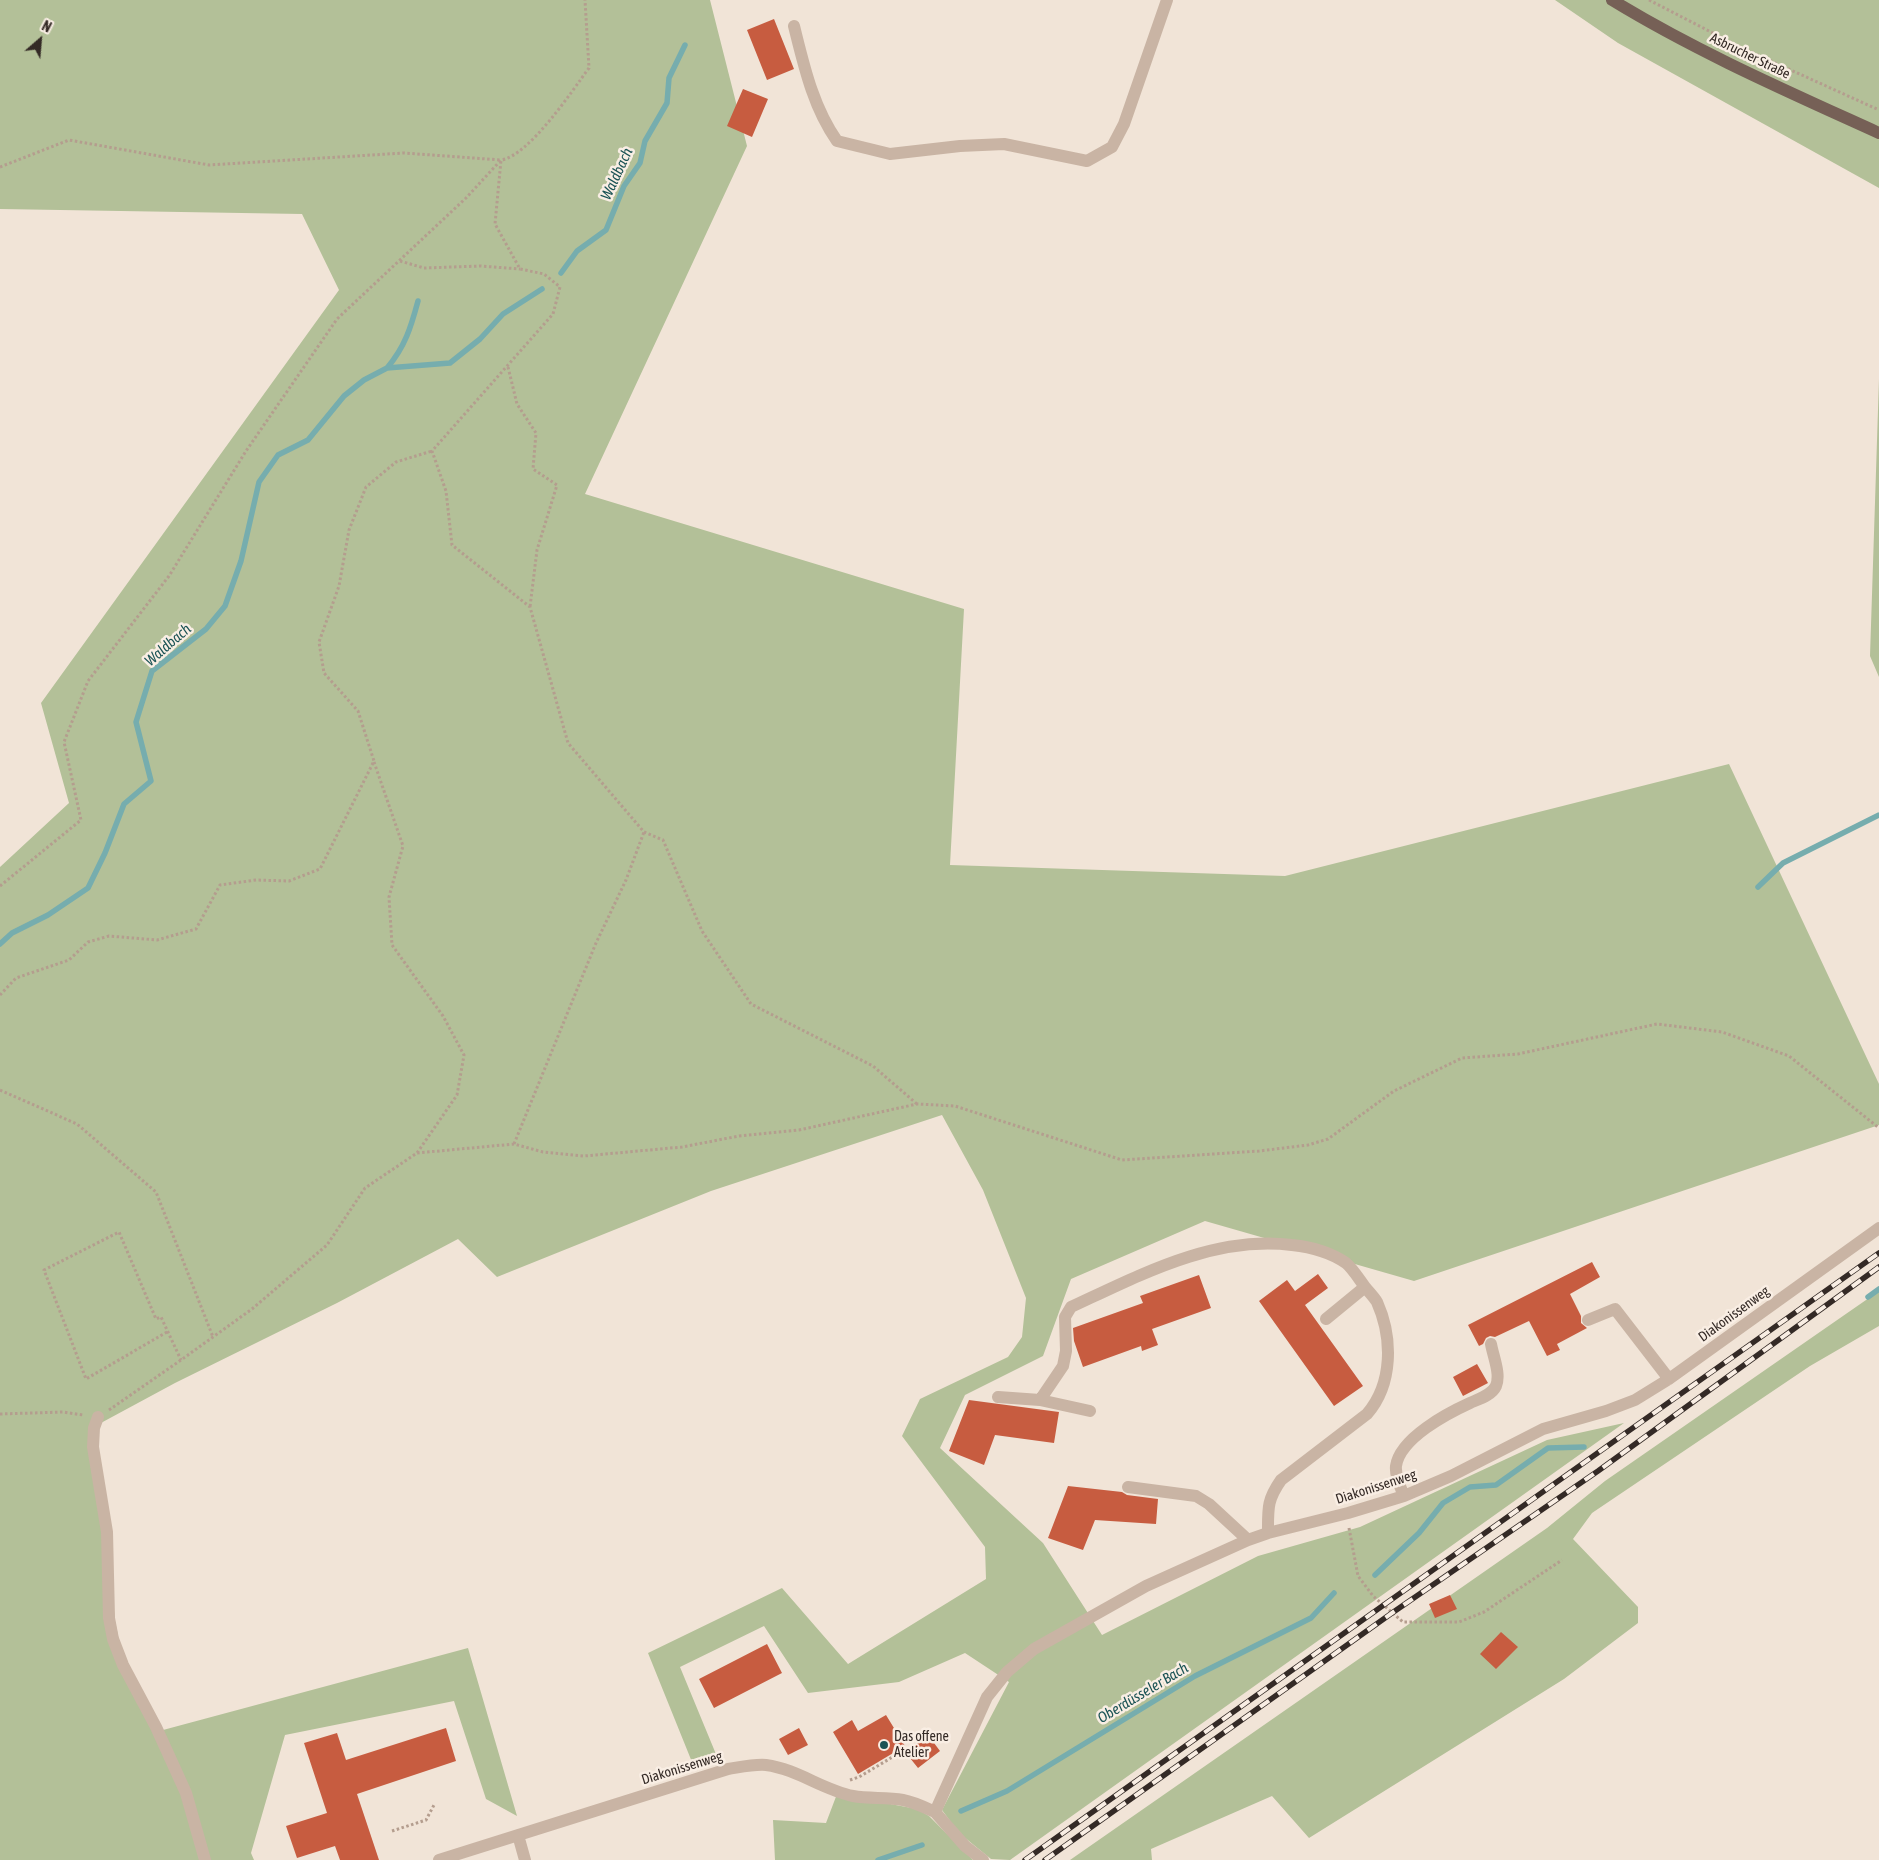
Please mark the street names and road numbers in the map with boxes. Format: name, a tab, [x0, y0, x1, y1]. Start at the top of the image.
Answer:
street label: Asbrucher Straße	[1707, 29, 1793, 83]
street label: Diakonissenweg	[1695, 1283, 1773, 1345]
street label: Diakonissenweg	[1334, 1466, 1418, 1508]
street label: Diakonissenweg	[640, 1748, 724, 1788]

